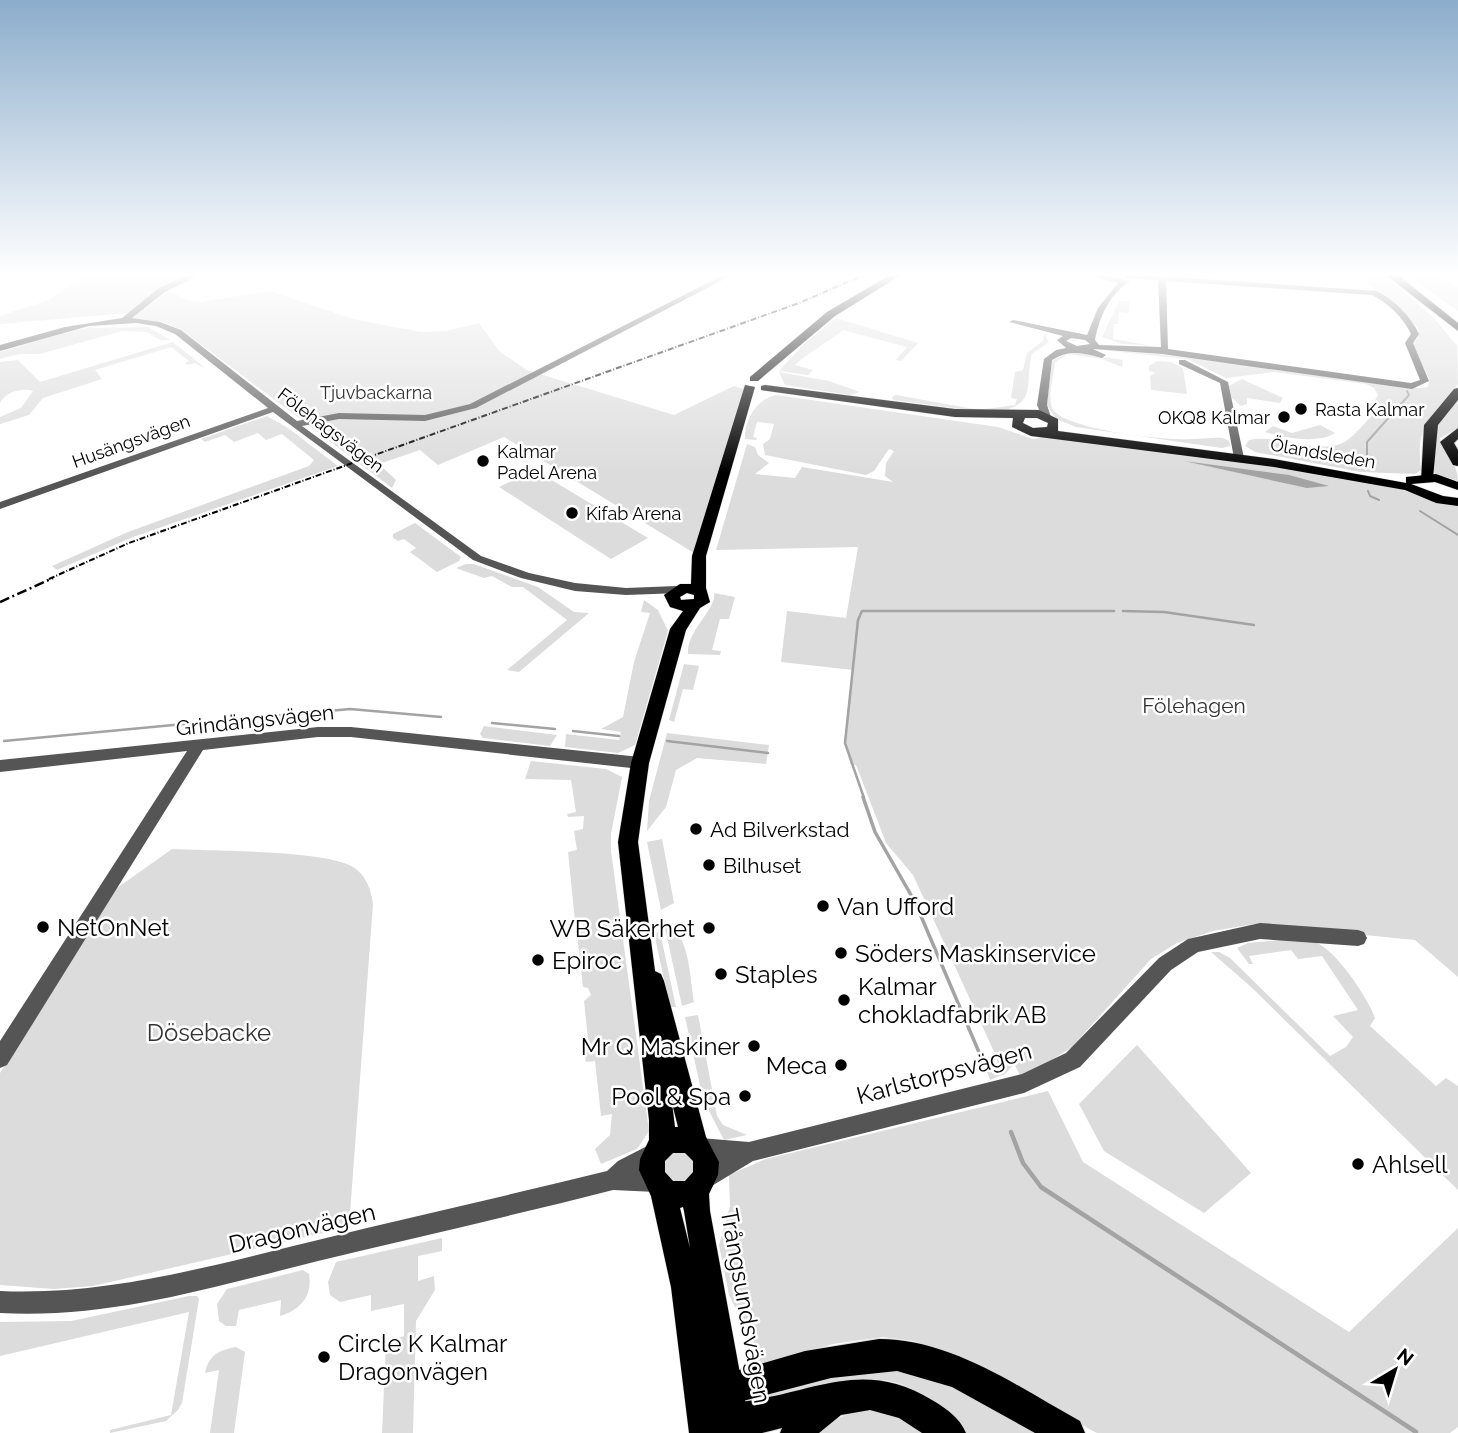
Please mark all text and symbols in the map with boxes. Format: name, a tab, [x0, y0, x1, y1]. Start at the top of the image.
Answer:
park label: Tjuvbackarna	[320, 382, 432, 403]
street label: Fölehagsvägen	[274, 383, 388, 477]
place label: Rasta Kalmar	[1315, 399, 1425, 420]
marker: Rasta Kalmar	[1293, 401, 1309, 417]
place label: OKQ8 Kalmar	[1158, 407, 1271, 428]
marker: OKQ8 Kalmar	[1276, 409, 1292, 425]
street label: Husängsvägen	[69, 410, 193, 472]
street label: Ölandsleden	[1269, 433, 1377, 473]
place label: Kalmar Padel Arena	[497, 441, 597, 483]
marker: Kalmar Padel Arena	[475, 453, 491, 469]
place label: Kifab Arena	[586, 503, 681, 524]
marker: Kifab Arena	[564, 505, 580, 521]
park label: Fölehagen	[1142, 693, 1246, 718]
street label: Grindängsvägen	[175, 699, 335, 741]
place label: Ad Bilverkstad	[710, 817, 850, 842]
marker: Ad Bilverkstad	[688, 821, 704, 837]
place label: Bilhuset	[723, 853, 801, 878]
marker: Bilhuset	[701, 857, 717, 873]
place label: Van Ufford	[837, 892, 954, 921]
marker: Van Ufford	[815, 898, 831, 914]
place label: NetOnNet	[57, 913, 169, 942]
place label: WB Säkerhet	[550, 914, 695, 943]
marker: NetOnNet	[35, 919, 51, 935]
marker: WB Säkerhet	[701, 920, 717, 936]
place label: Söders Maskinservice	[855, 939, 1096, 968]
marker: Söders Maskinservice	[833, 945, 849, 961]
place label: Epiroc	[552, 946, 622, 975]
marker: Epiroc	[530, 952, 546, 968]
place label: Staples	[735, 960, 818, 989]
marker: Staples	[713, 966, 729, 982]
place label: Kalmar chokladfabrik AB	[858, 972, 1046, 1029]
marker: Kalmar chokladfabrik AB	[836, 992, 852, 1008]
park label: Dösebacke	[147, 1018, 271, 1047]
place label: Mr Q Maskiner	[581, 1032, 741, 1061]
street label: Karlstorpsvägen	[853, 1036, 1035, 1110]
marker: Mr Q Maskiner	[746, 1038, 762, 1054]
place label: Meca	[766, 1051, 827, 1080]
marker: Meca	[833, 1057, 849, 1073]
place label: Pool & Spa	[611, 1082, 731, 1111]
marker: Pool & Spa	[737, 1088, 753, 1104]
place label: Ahlsell	[1372, 1150, 1448, 1179]
marker: Ahlsell	[1350, 1156, 1366, 1172]
street label: Dragonvägen	[226, 1197, 378, 1259]
street label: Trångsundsvägen	[715, 1206, 777, 1406]
place label: Circle K Kalmar Dragonvägen	[338, 1329, 508, 1386]
north arrow	[1360, 1335, 1430, 1405]
text: N	[1393, 1343, 1418, 1370]
marker: Circle K Kalmar Dragonvägen	[316, 1349, 332, 1365]

